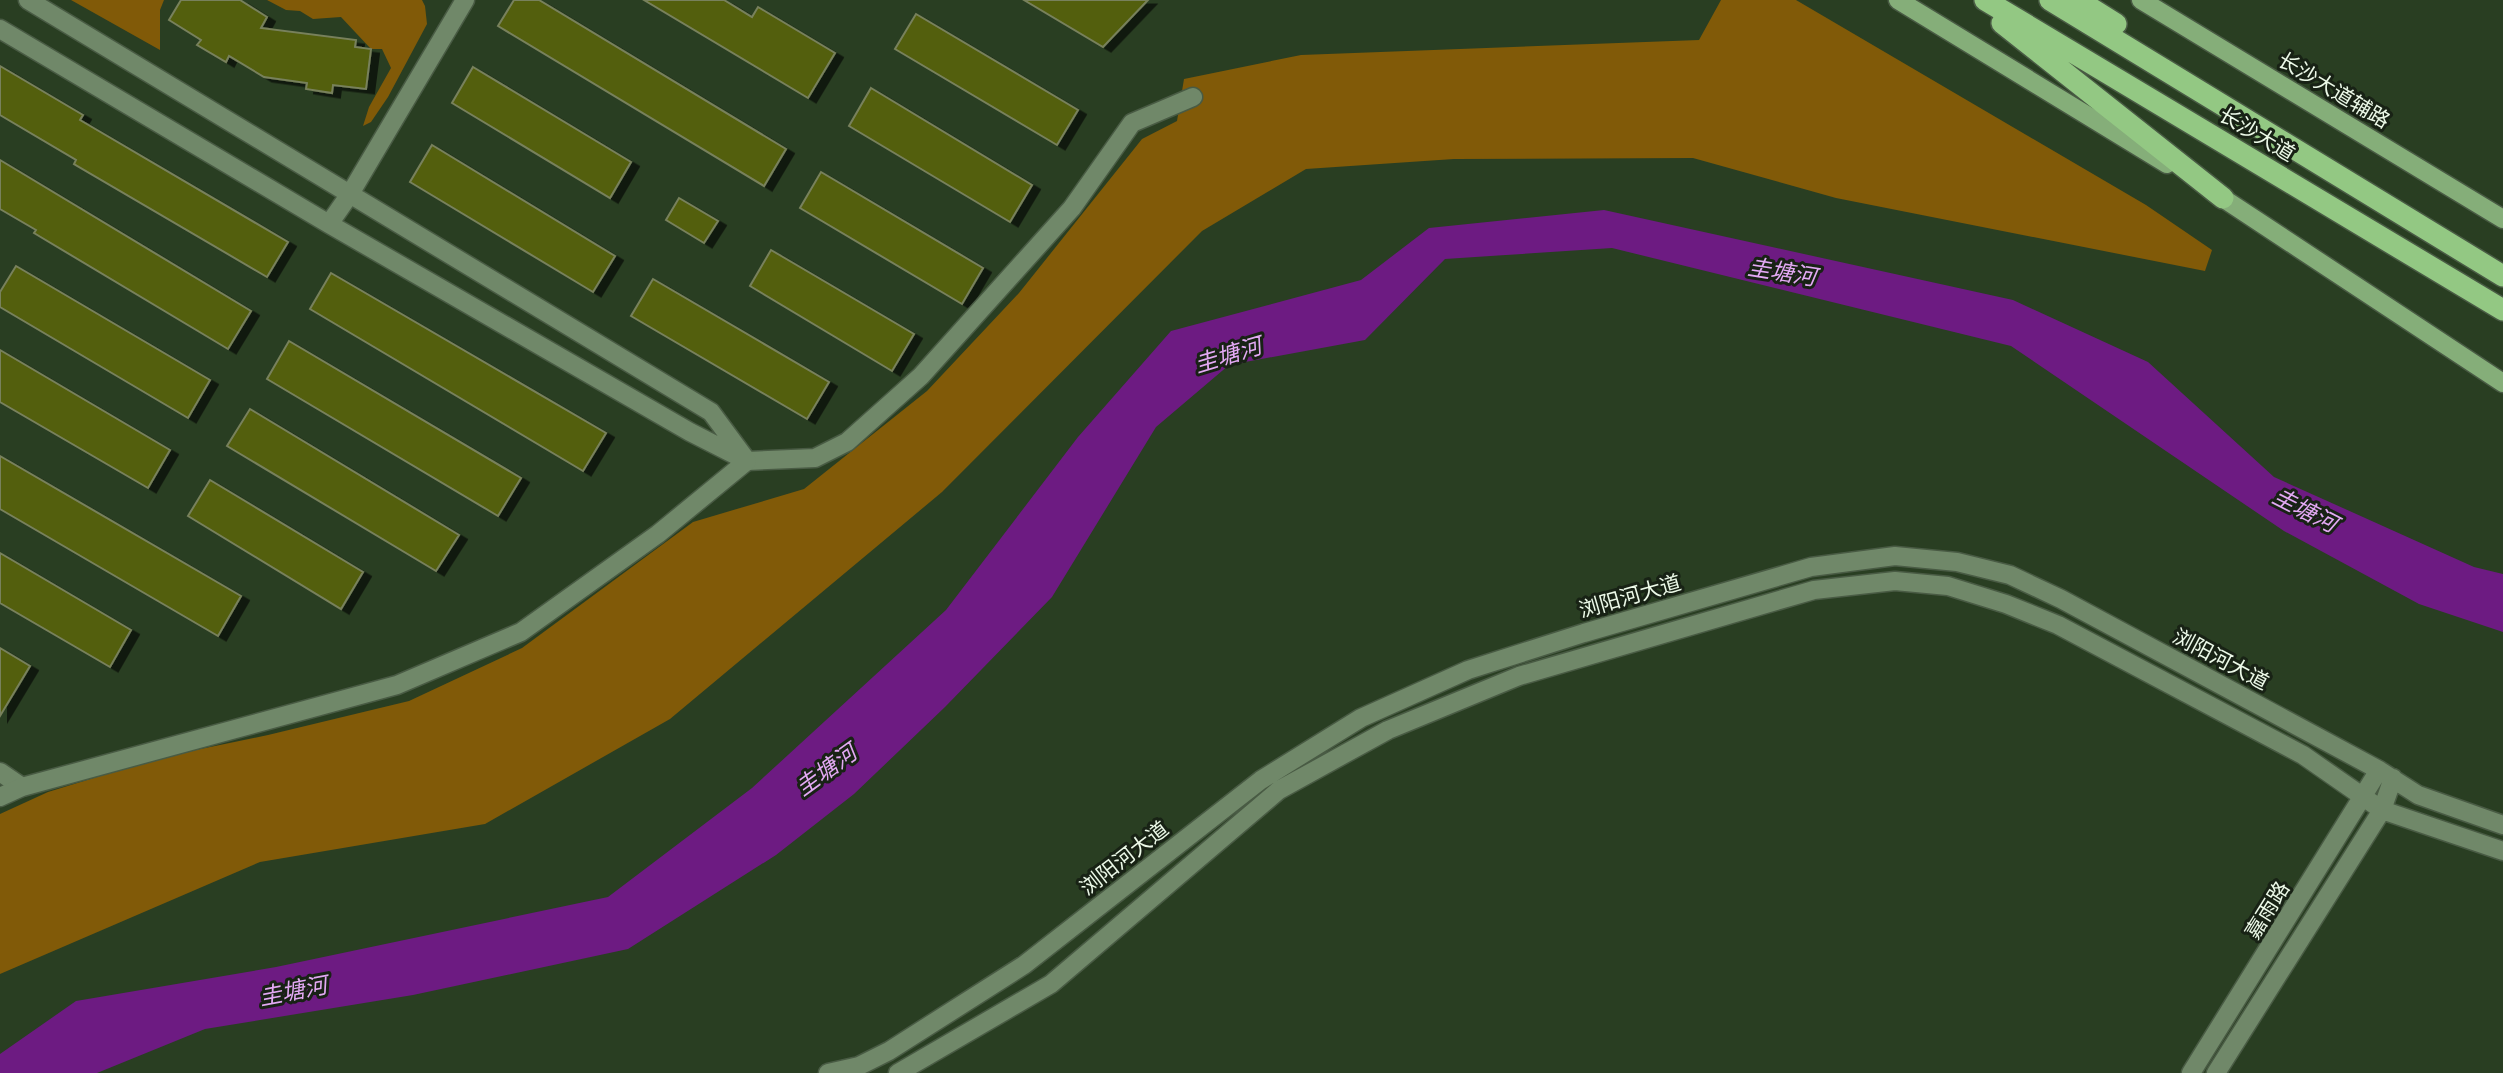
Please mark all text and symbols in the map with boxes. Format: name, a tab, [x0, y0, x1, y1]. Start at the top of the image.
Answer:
street label: 长沙大道辅路	[2274, 47, 2394, 133]
street label: 长沙大道	[2215, 102, 2299, 166]
water label: 圭塘河	[1746, 253, 1822, 292]
water label: 圭塘河	[1191, 330, 1269, 378]
water label: 圭塘河	[2268, 482, 2346, 540]
street label: 浏阳河大道	[1576, 570, 1684, 622]
street label: 浏阳河大道	[2169, 623, 2273, 695]
water label: 圭塘河	[790, 736, 865, 802]
street label: 浏阳河大道	[1075, 816, 1173, 900]
street label: 嘉雨路	[2240, 877, 2294, 943]
water label: 圭塘河	[256, 970, 333, 1011]

